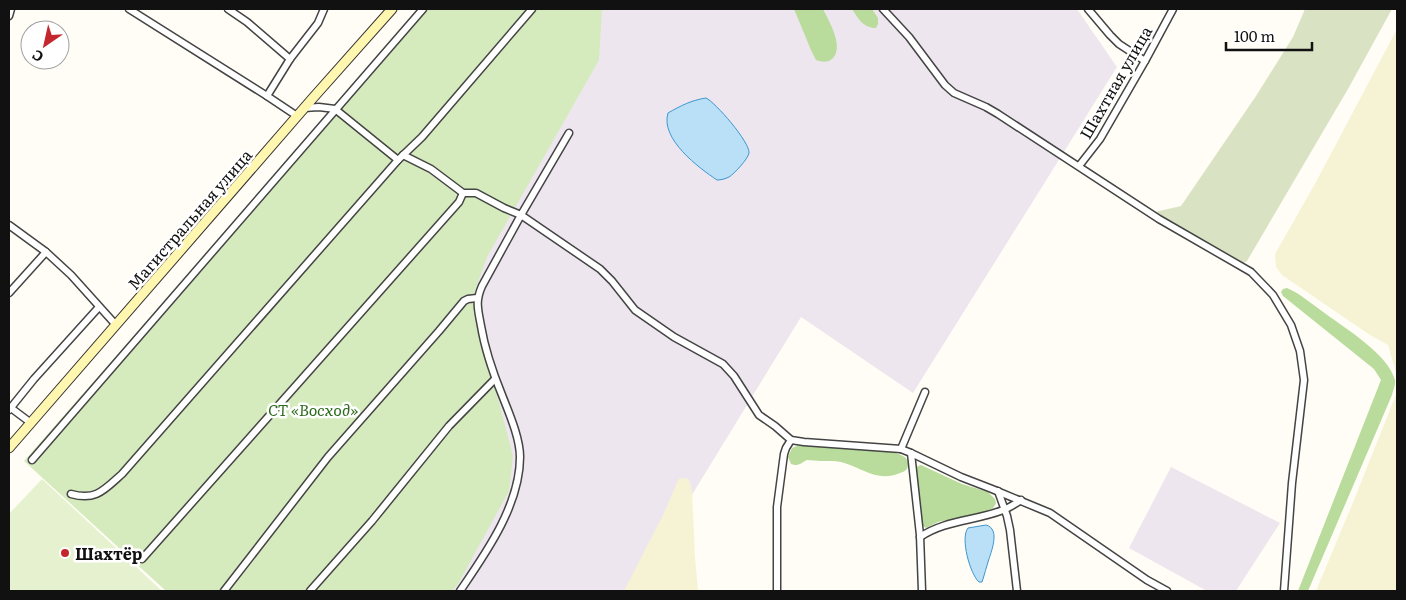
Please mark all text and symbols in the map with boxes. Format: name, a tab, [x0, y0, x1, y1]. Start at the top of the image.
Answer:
north arrow	[20, 20, 70, 70]
scale bar	[1226, 20, 1312, 52]
street label: Шахтная улица	[1073, 21, 1157, 143]
text: 100 m	[1234, 24, 1275, 47]
text: С	[27, 46, 47, 68]
street label: Магистральная улица	[121, 143, 257, 295]
park label: СТ «Восход»	[268, 397, 358, 421]
place label: Шахтёр	[75, 541, 142, 565]
marker: Шахтёр	[59, 547, 71, 559]

